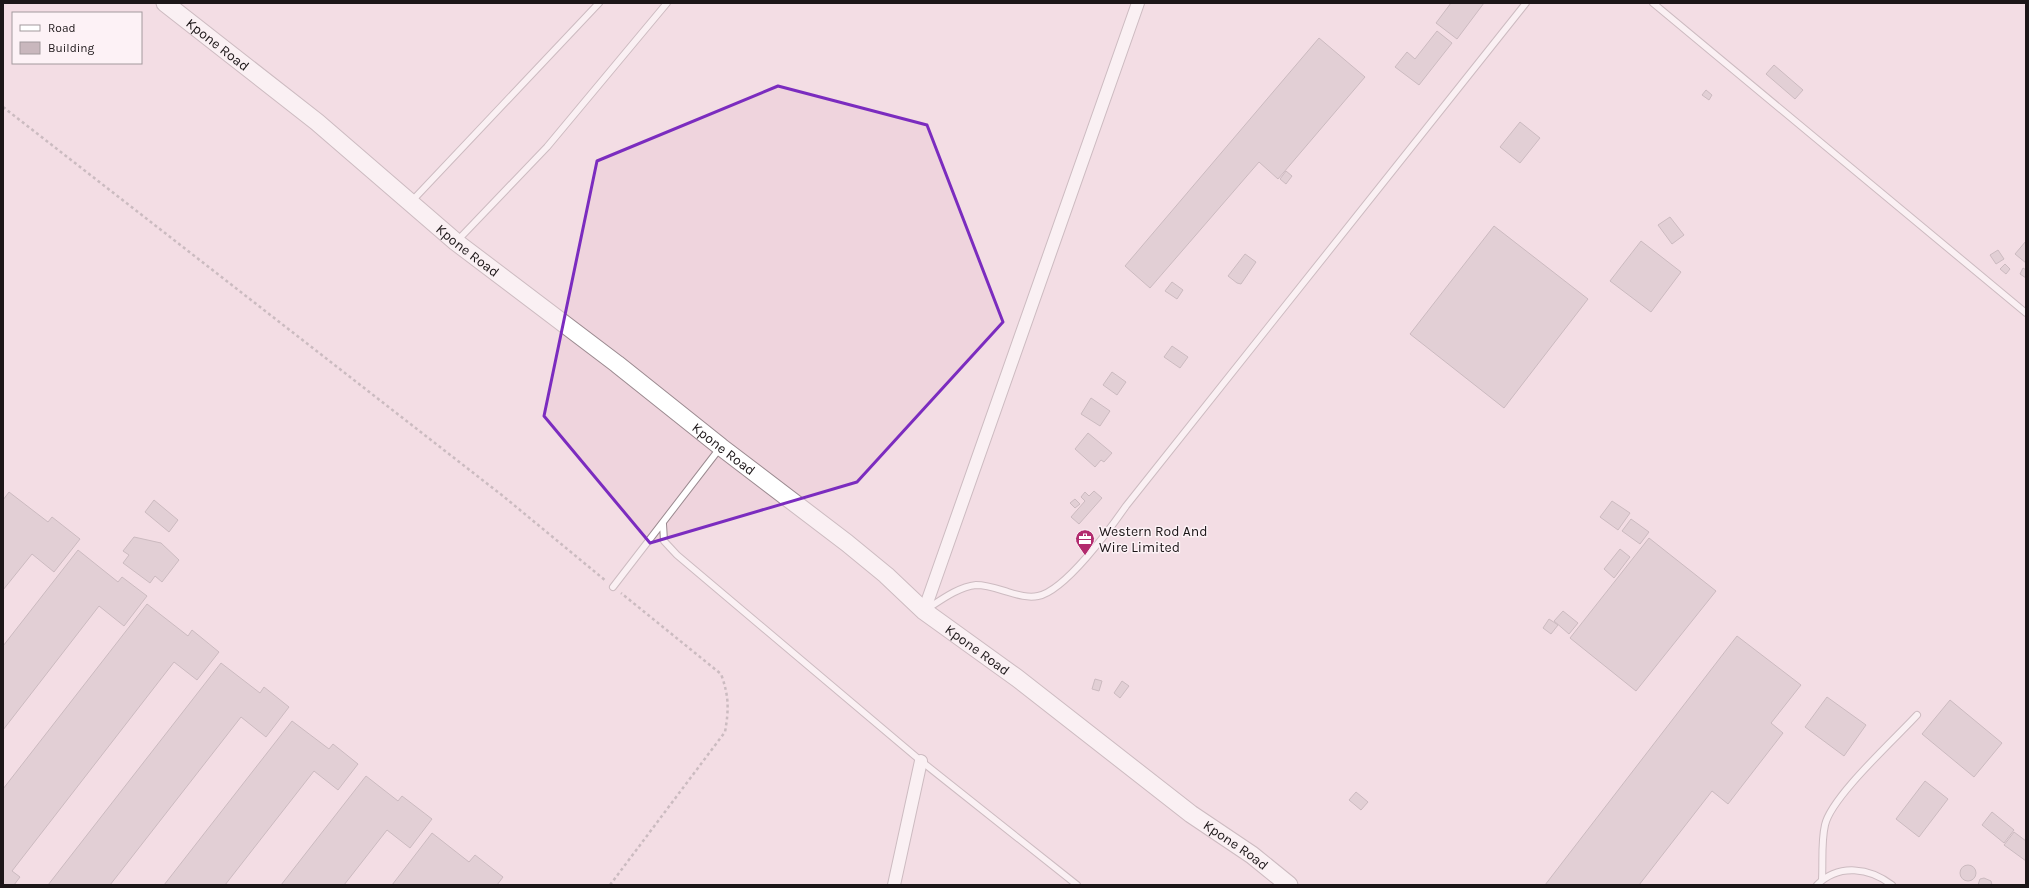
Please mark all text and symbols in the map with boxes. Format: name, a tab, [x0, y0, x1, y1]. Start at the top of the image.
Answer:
legend	[12, 12, 142, 64]
street label: Kpone Road	[182, 15, 252, 75]
text: Road	[48, 21, 76, 35]
text: Building	[48, 41, 95, 55]
street label: Kpone Road	[432, 221, 502, 281]
street label: Kpone Road	[688, 419, 759, 479]
place label: Western Rod And Wire Limited	[1099, 523, 1208, 556]
office icon: Western Rod And Wire Limited	[1074, 528, 1096, 556]
street label: Kpone Road	[942, 621, 1013, 679]
street label: Kpone Road	[1200, 817, 1272, 874]

